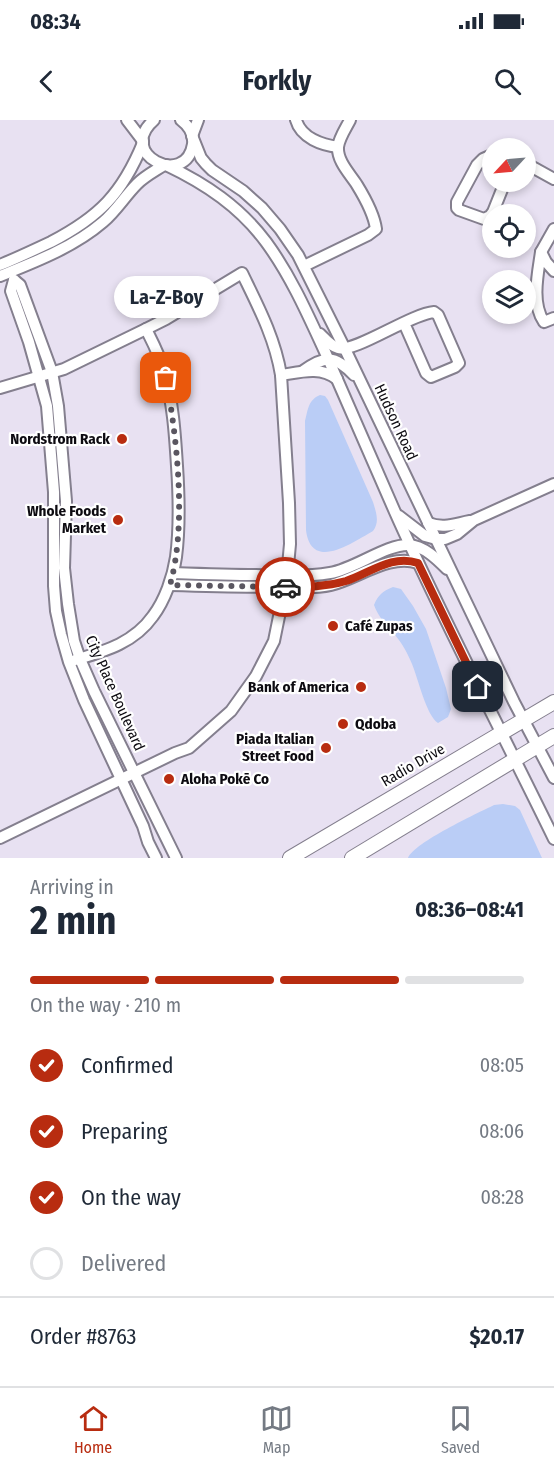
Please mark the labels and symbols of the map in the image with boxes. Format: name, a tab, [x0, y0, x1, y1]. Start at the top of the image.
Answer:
north arrow	[482, 138, 536, 192]
callout: La-Z-Boy	[114, 276, 219, 318]
pin	[140, 352, 191, 403]
street label: Hudson Road	[371, 381, 421, 463]
place label: Nordstrom Rack	[10, 430, 110, 448]
marker: Nordstrom Rack	[115, 432, 129, 446]
place label: Whole Foods Market	[27, 502, 107, 537]
marker: Whole Foods Market	[111, 513, 125, 527]
courier	[255, 557, 315, 617]
place label: Café Zupas	[345, 617, 413, 635]
marker: Café Zupas	[326, 619, 340, 633]
street label: City Place Boulevard	[81, 633, 149, 753]
pin	[452, 661, 503, 712]
place label: Bank of America	[248, 678, 350, 696]
marker: Bank of America	[354, 680, 368, 694]
place label: Qdoba	[355, 715, 397, 733]
marker: Qdoba	[336, 717, 350, 731]
place label: Piada Italian Street Food	[236, 730, 314, 765]
street label: Radio Drive	[378, 740, 448, 790]
marker: Piada Italian Street Food	[319, 741, 333, 755]
place label: Aloha Pokē Co	[180, 770, 269, 788]
marker: Aloha Pokē Co	[162, 772, 176, 786]

